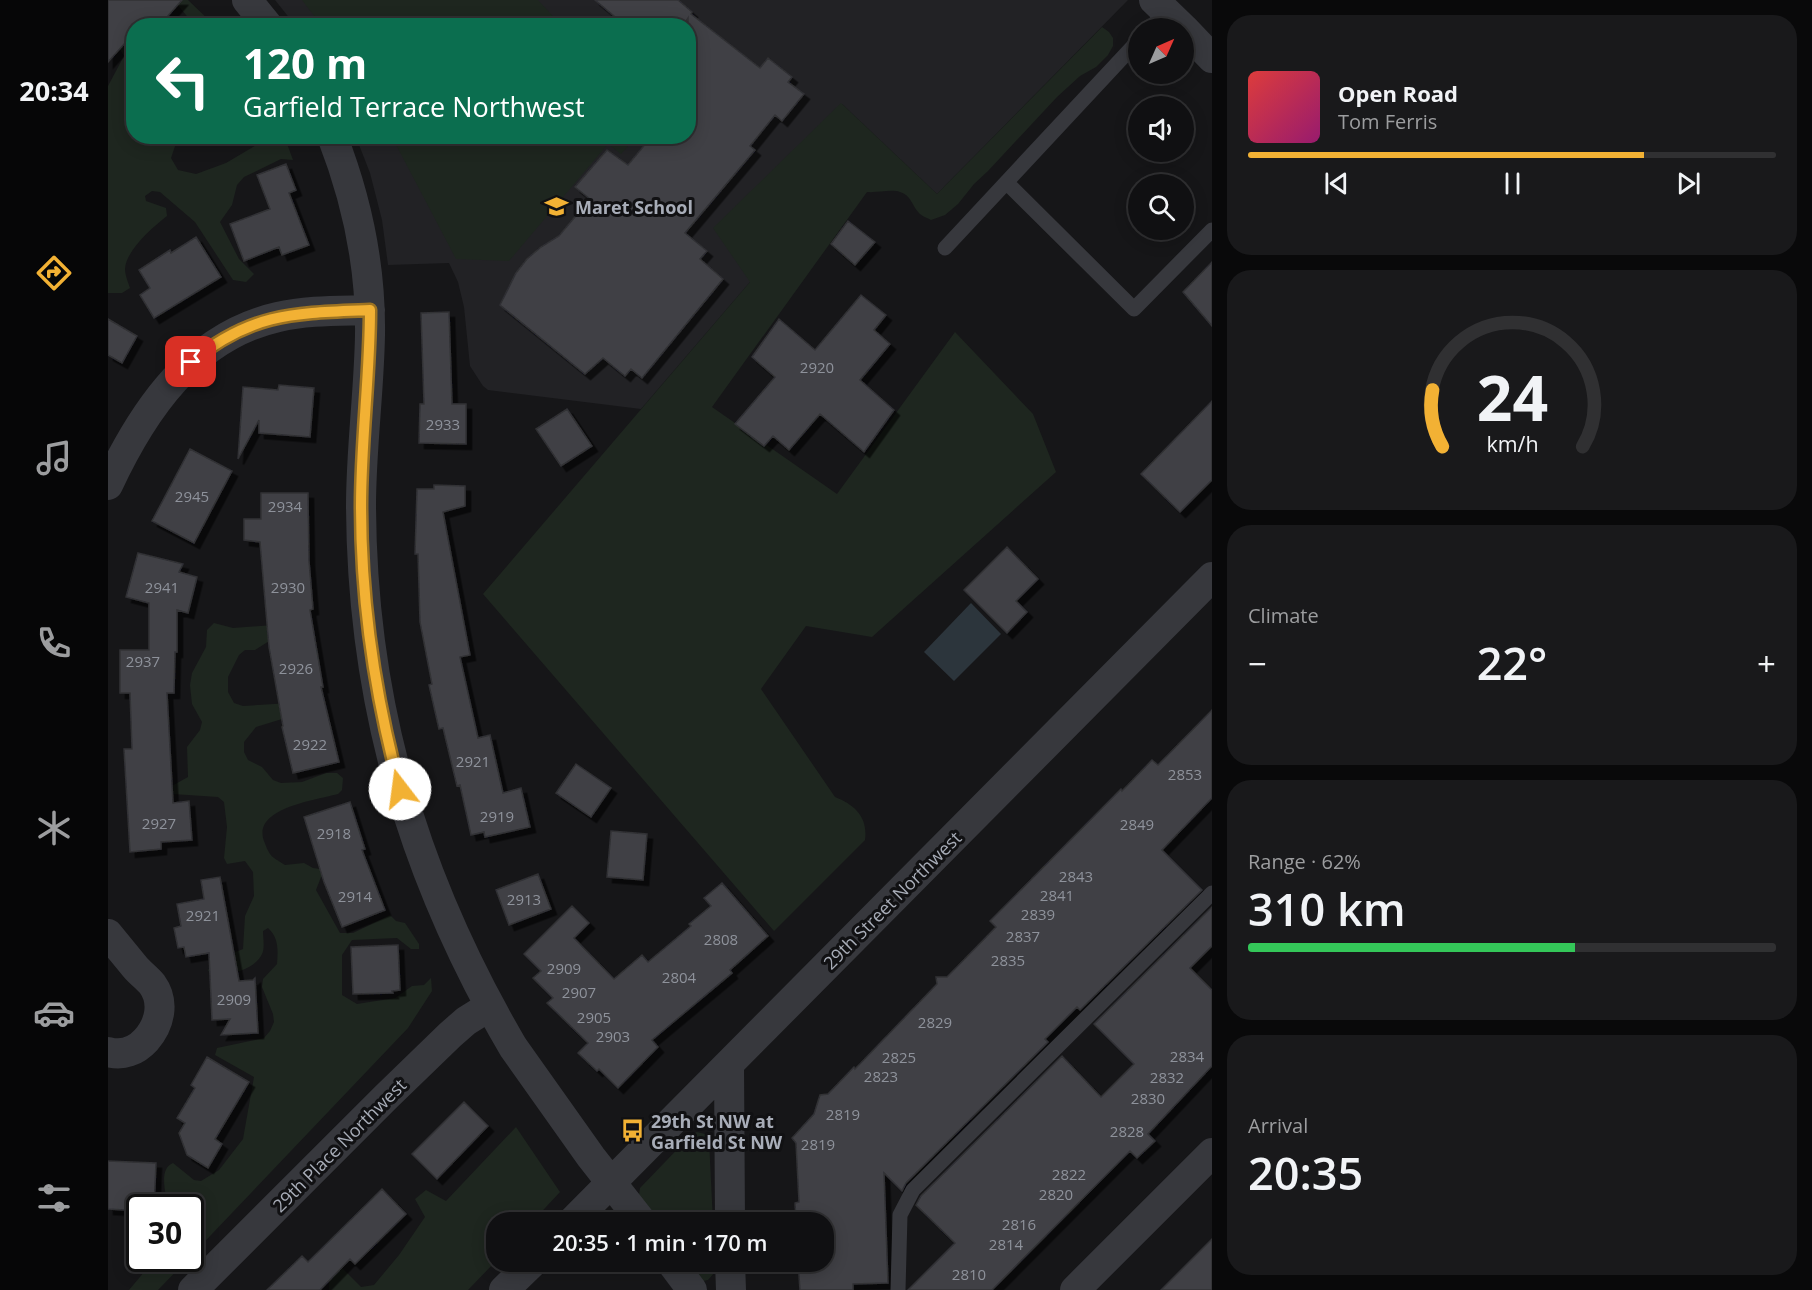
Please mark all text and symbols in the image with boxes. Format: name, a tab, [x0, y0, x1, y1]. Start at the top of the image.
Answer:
north arrow	[1128, 18, 1194, 84]
map controls	[1128, 18, 1194, 240]
text: 120 m	[243, 34, 367, 91]
icon: left	[144, 42, 222, 120]
text: 20:34	[19, 72, 89, 109]
text: Open Road	[1338, 78, 1458, 108]
text: Garfield Terrace Northwest	[243, 88, 585, 125]
button: sound	[1128, 96, 1194, 162]
text: Tom Ferris	[1338, 108, 1437, 135]
icon: previous	[1320, 167, 1353, 200]
icon: pause	[1496, 167, 1529, 200]
icon: next	[1672, 167, 1705, 200]
button: search	[1128, 174, 1194, 240]
school or university icon: Maret School	[544, 194, 570, 220]
place label: Maret School	[575, 195, 693, 219]
icon: directions	[33, 252, 75, 294]
pin	[165, 336, 216, 387]
icon: arrive	[174, 345, 207, 378]
text: 24	[1476, 354, 1548, 439]
house number: 2920	[800, 357, 834, 377]
house number: 2933	[426, 414, 460, 434]
text: km/h	[1486, 429, 1538, 458]
icon: music	[33, 437, 75, 479]
house number: 2945	[175, 486, 209, 506]
house number: 2934	[268, 496, 303, 516]
house number: 2941	[145, 577, 179, 597]
house number: 2930	[271, 577, 305, 597]
text: Climate	[1248, 602, 1319, 629]
icon: phone	[33, 622, 75, 664]
text: 22°	[1477, 632, 1547, 693]
text: −	[1248, 641, 1267, 686]
text: +	[1757, 641, 1776, 686]
house number: 2937	[126, 651, 160, 671]
house number: 2926	[279, 658, 313, 678]
house number: 2922	[293, 734, 327, 754]
house number: 2921	[456, 751, 490, 771]
position arrow	[368, 757, 432, 821]
house number: 2853	[1168, 764, 1202, 784]
house number: 2919	[480, 806, 514, 826]
icon: climate	[33, 807, 75, 849]
house number: 2927	[142, 813, 176, 833]
house number: 2849	[1120, 814, 1154, 834]
house number: 2918	[317, 823, 351, 843]
street label: 29th Street Northwest	[818, 826, 966, 974]
text: Range · 62%	[1248, 848, 1361, 875]
house number: 2843	[1059, 866, 1093, 886]
text: 310 km	[1248, 878, 1406, 939]
house number: 2841	[1040, 885, 1074, 905]
house number: 2914	[338, 886, 373, 906]
house number: 2913	[507, 889, 541, 909]
house number: 2839	[1021, 904, 1055, 924]
house number: 2921	[186, 905, 220, 925]
house number: 2837	[1006, 926, 1040, 946]
house number: 2808	[704, 929, 738, 949]
house number: 2835	[991, 950, 1025, 970]
house number: 2909	[547, 958, 581, 978]
house number: 2804	[662, 967, 697, 987]
house number: 2907	[562, 982, 596, 1002]
house number: 2909	[217, 989, 251, 1009]
icon: car	[33, 992, 75, 1034]
house number: 2905	[577, 1007, 611, 1027]
house number: 2829	[918, 1012, 952, 1032]
house number: 2903	[596, 1026, 630, 1046]
house number: 2834	[1170, 1046, 1205, 1066]
house number: 2825	[882, 1047, 916, 1067]
house number: 2823	[864, 1066, 898, 1086]
house number: 2832	[1150, 1067, 1184, 1087]
street label: 29th Place Northwest	[267, 1073, 411, 1217]
house number: 2830	[1131, 1088, 1165, 1108]
house number: 2819	[826, 1104, 860, 1124]
place label: 29th St NW at Garfield St NW	[651, 1109, 783, 1154]
text: Arrival	[1248, 1112, 1308, 1139]
bus stop icon: 29th St NW at Garfield St NW	[620, 1118, 646, 1144]
house number: 2828	[1110, 1121, 1144, 1141]
house number: 2819	[801, 1134, 835, 1154]
text: 20:35	[1248, 1142, 1363, 1203]
house number: 2822	[1052, 1164, 1086, 1184]
icon: filters	[33, 1177, 75, 1219]
house number: 2820	[1039, 1184, 1073, 1204]
speed limit sign: 30	[126, 1194, 204, 1272]
house number: 2816	[1002, 1214, 1036, 1234]
text: 20:35 · 1 min · 170 m	[552, 1227, 768, 1257]
house number: 2814	[989, 1234, 1024, 1254]
house number: 2810	[952, 1264, 986, 1284]

